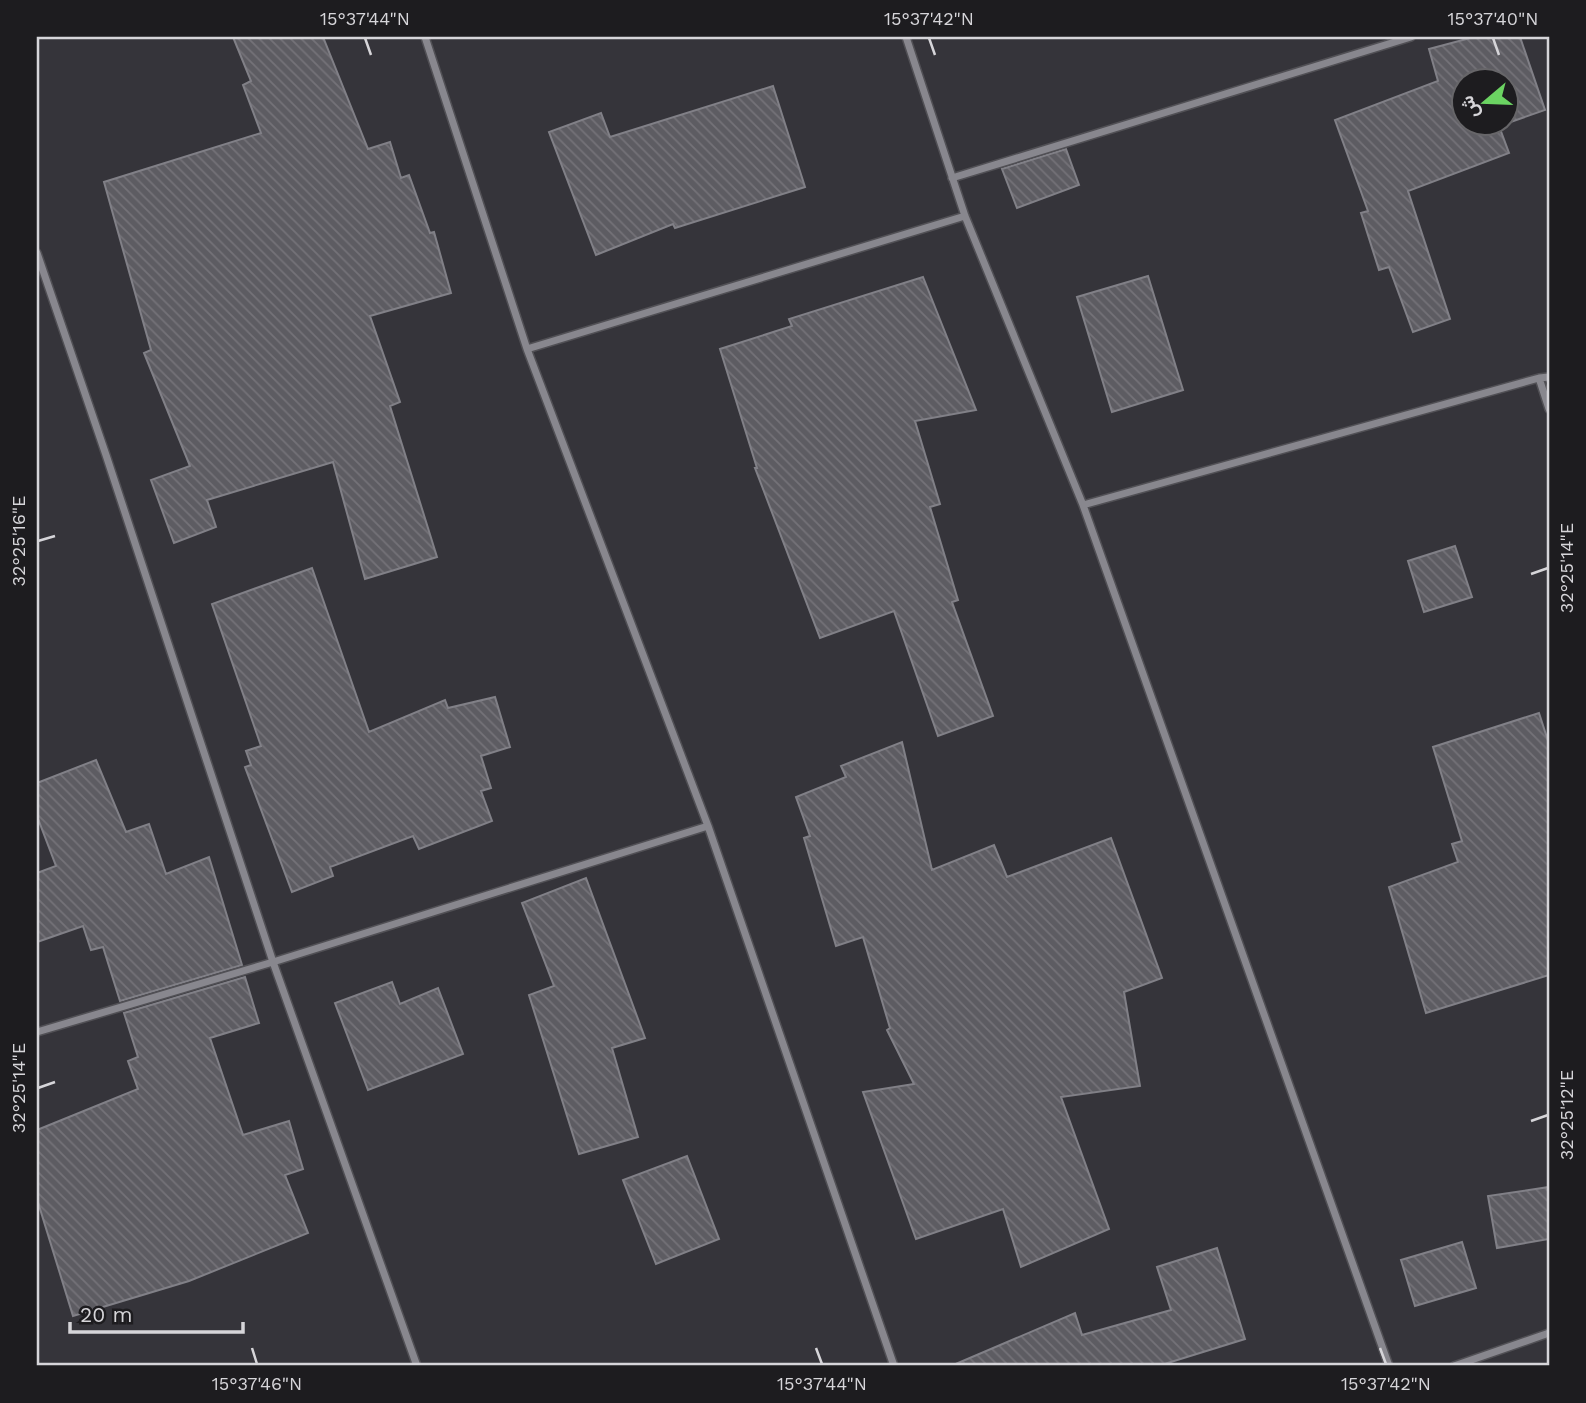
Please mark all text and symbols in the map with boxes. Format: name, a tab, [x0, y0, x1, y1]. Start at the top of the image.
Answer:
text: 15°37'44"N	[320, 8, 410, 29]
text: 15°37'42"N	[884, 8, 974, 29]
text: 15°37'40"N	[1448, 8, 1538, 29]
north arrow	[1450, 66, 1520, 136]
text: ش	[1455, 93, 1484, 122]
text: 32°25'16"E	[8, 495, 29, 587]
text: 32°25'14"E	[1556, 523, 1577, 613]
text: 32°25'14"E	[8, 1043, 29, 1133]
text: 32°25'12"E	[1556, 1070, 1577, 1160]
scale bar	[70, 1291, 243, 1335]
text: 20 m	[80, 1302, 132, 1327]
text: 15°37'46"N	[212, 1373, 302, 1394]
text: 15°37'44"N	[777, 1373, 867, 1394]
text: 15°37'42"N	[1341, 1373, 1431, 1394]

